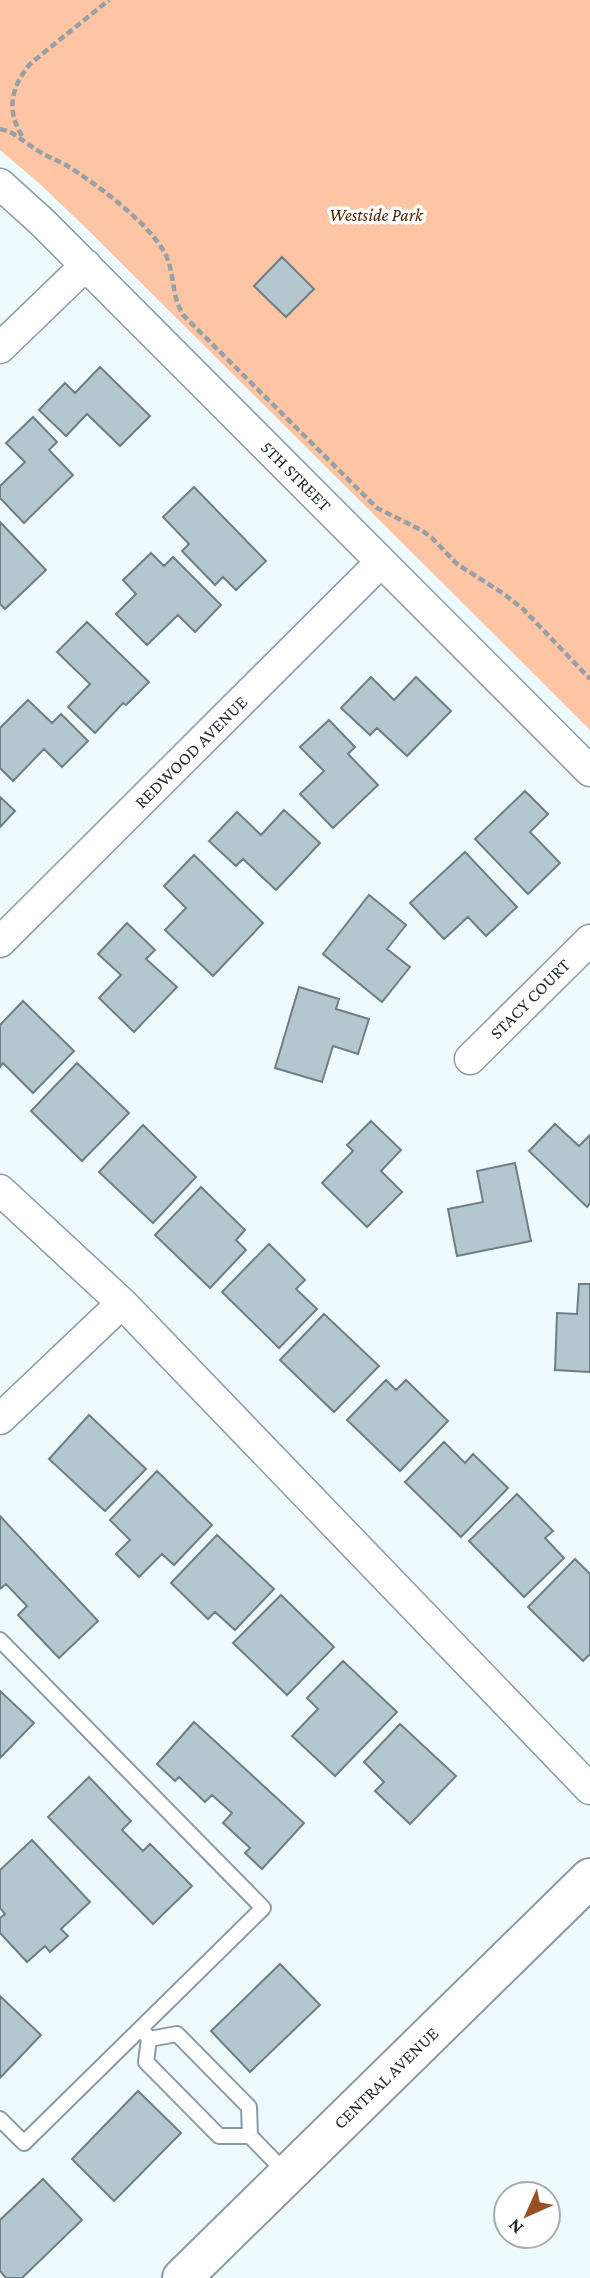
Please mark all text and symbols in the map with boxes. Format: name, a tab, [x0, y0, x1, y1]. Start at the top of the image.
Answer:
park label: Westside Park	[329, 205, 424, 225]
street label: 5TH STREET	[257, 437, 335, 515]
street label: REDWOOD AVENUE	[131, 692, 251, 812]
street label: STACY COURT	[486, 955, 574, 1043]
street label: CENTRAL AVENUE	[330, 2023, 442, 2133]
north arrow	[492, 2180, 562, 2250]
text: N	[503, 2215, 527, 2239]

